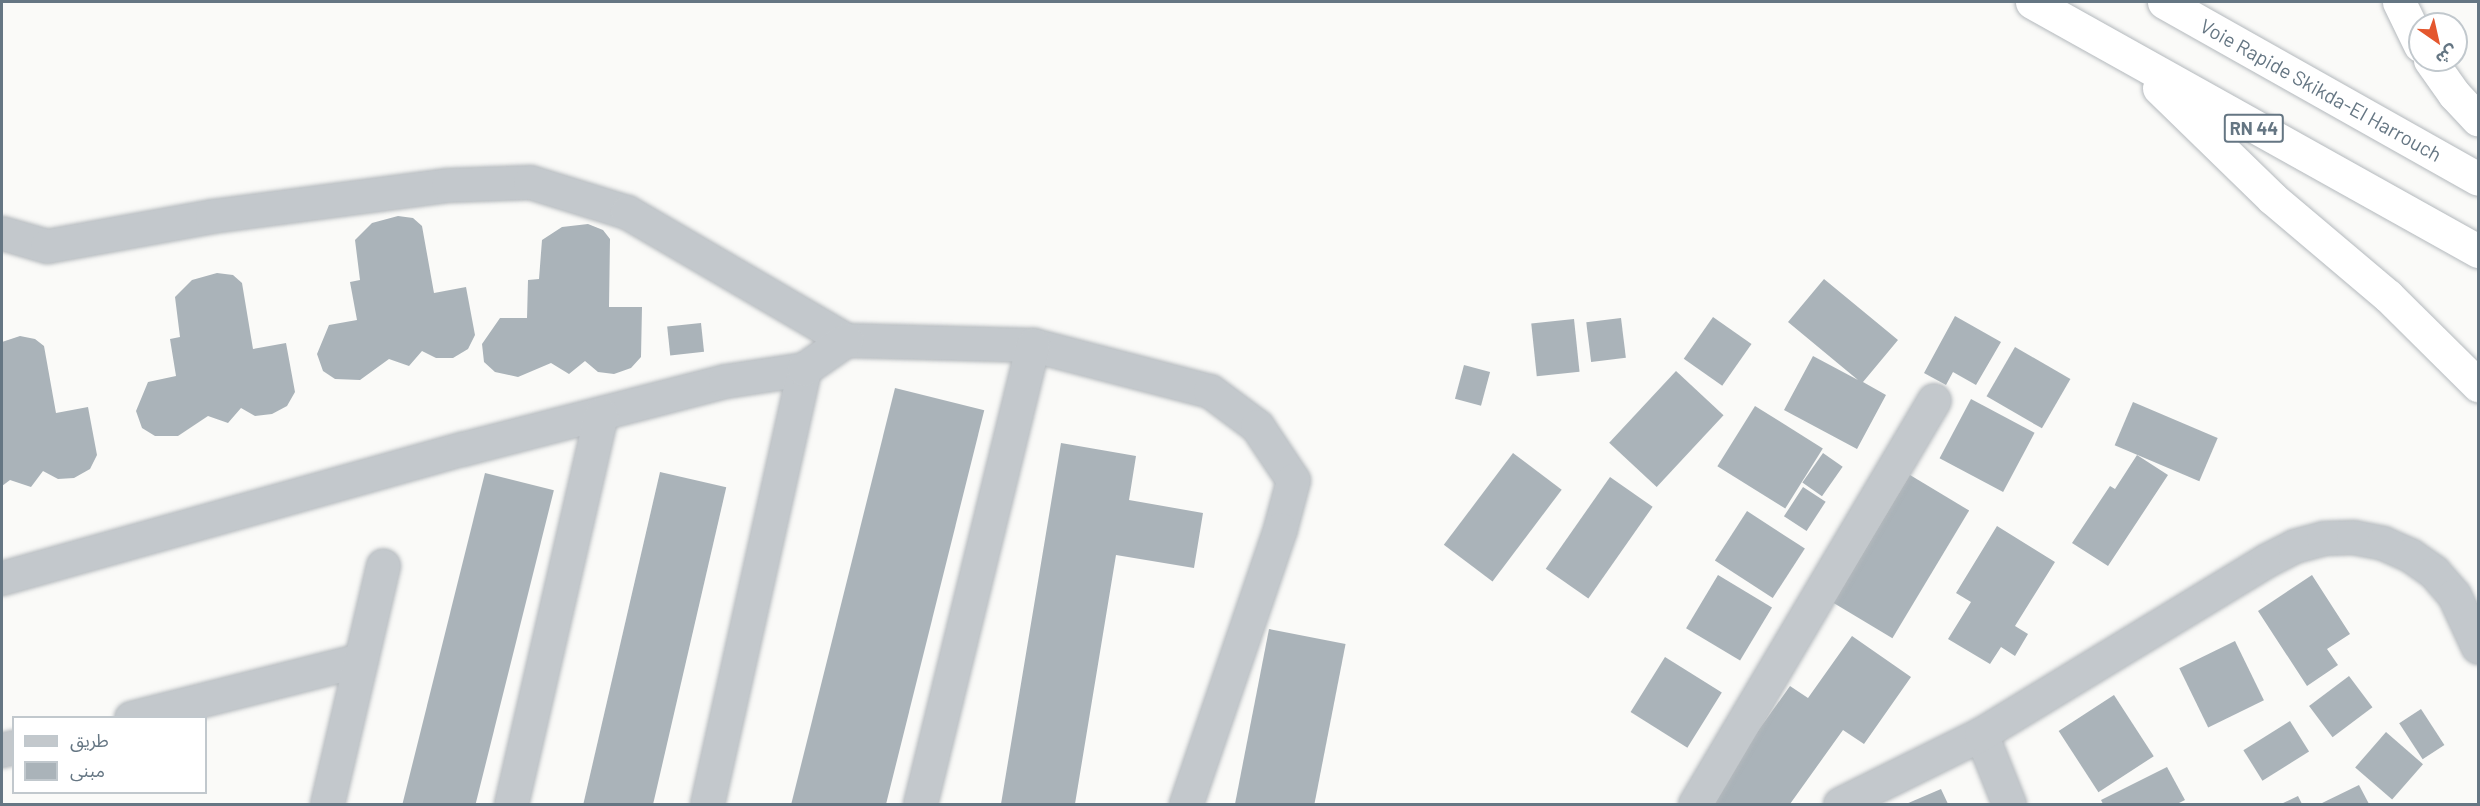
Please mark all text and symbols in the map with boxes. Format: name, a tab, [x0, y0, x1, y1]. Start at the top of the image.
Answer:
north arrow	[2408, 12, 2468, 72]
street label: Voie Rapide Skikda-El Harrouch	[2196, 13, 2446, 167]
text: ش	[2433, 42, 2462, 70]
road number: RN 44	[2222, 113, 2286, 143]
legend	[12, 716, 207, 794]
text: طريق	[70, 729, 109, 751]
text: مبنى	[70, 759, 105, 781]

